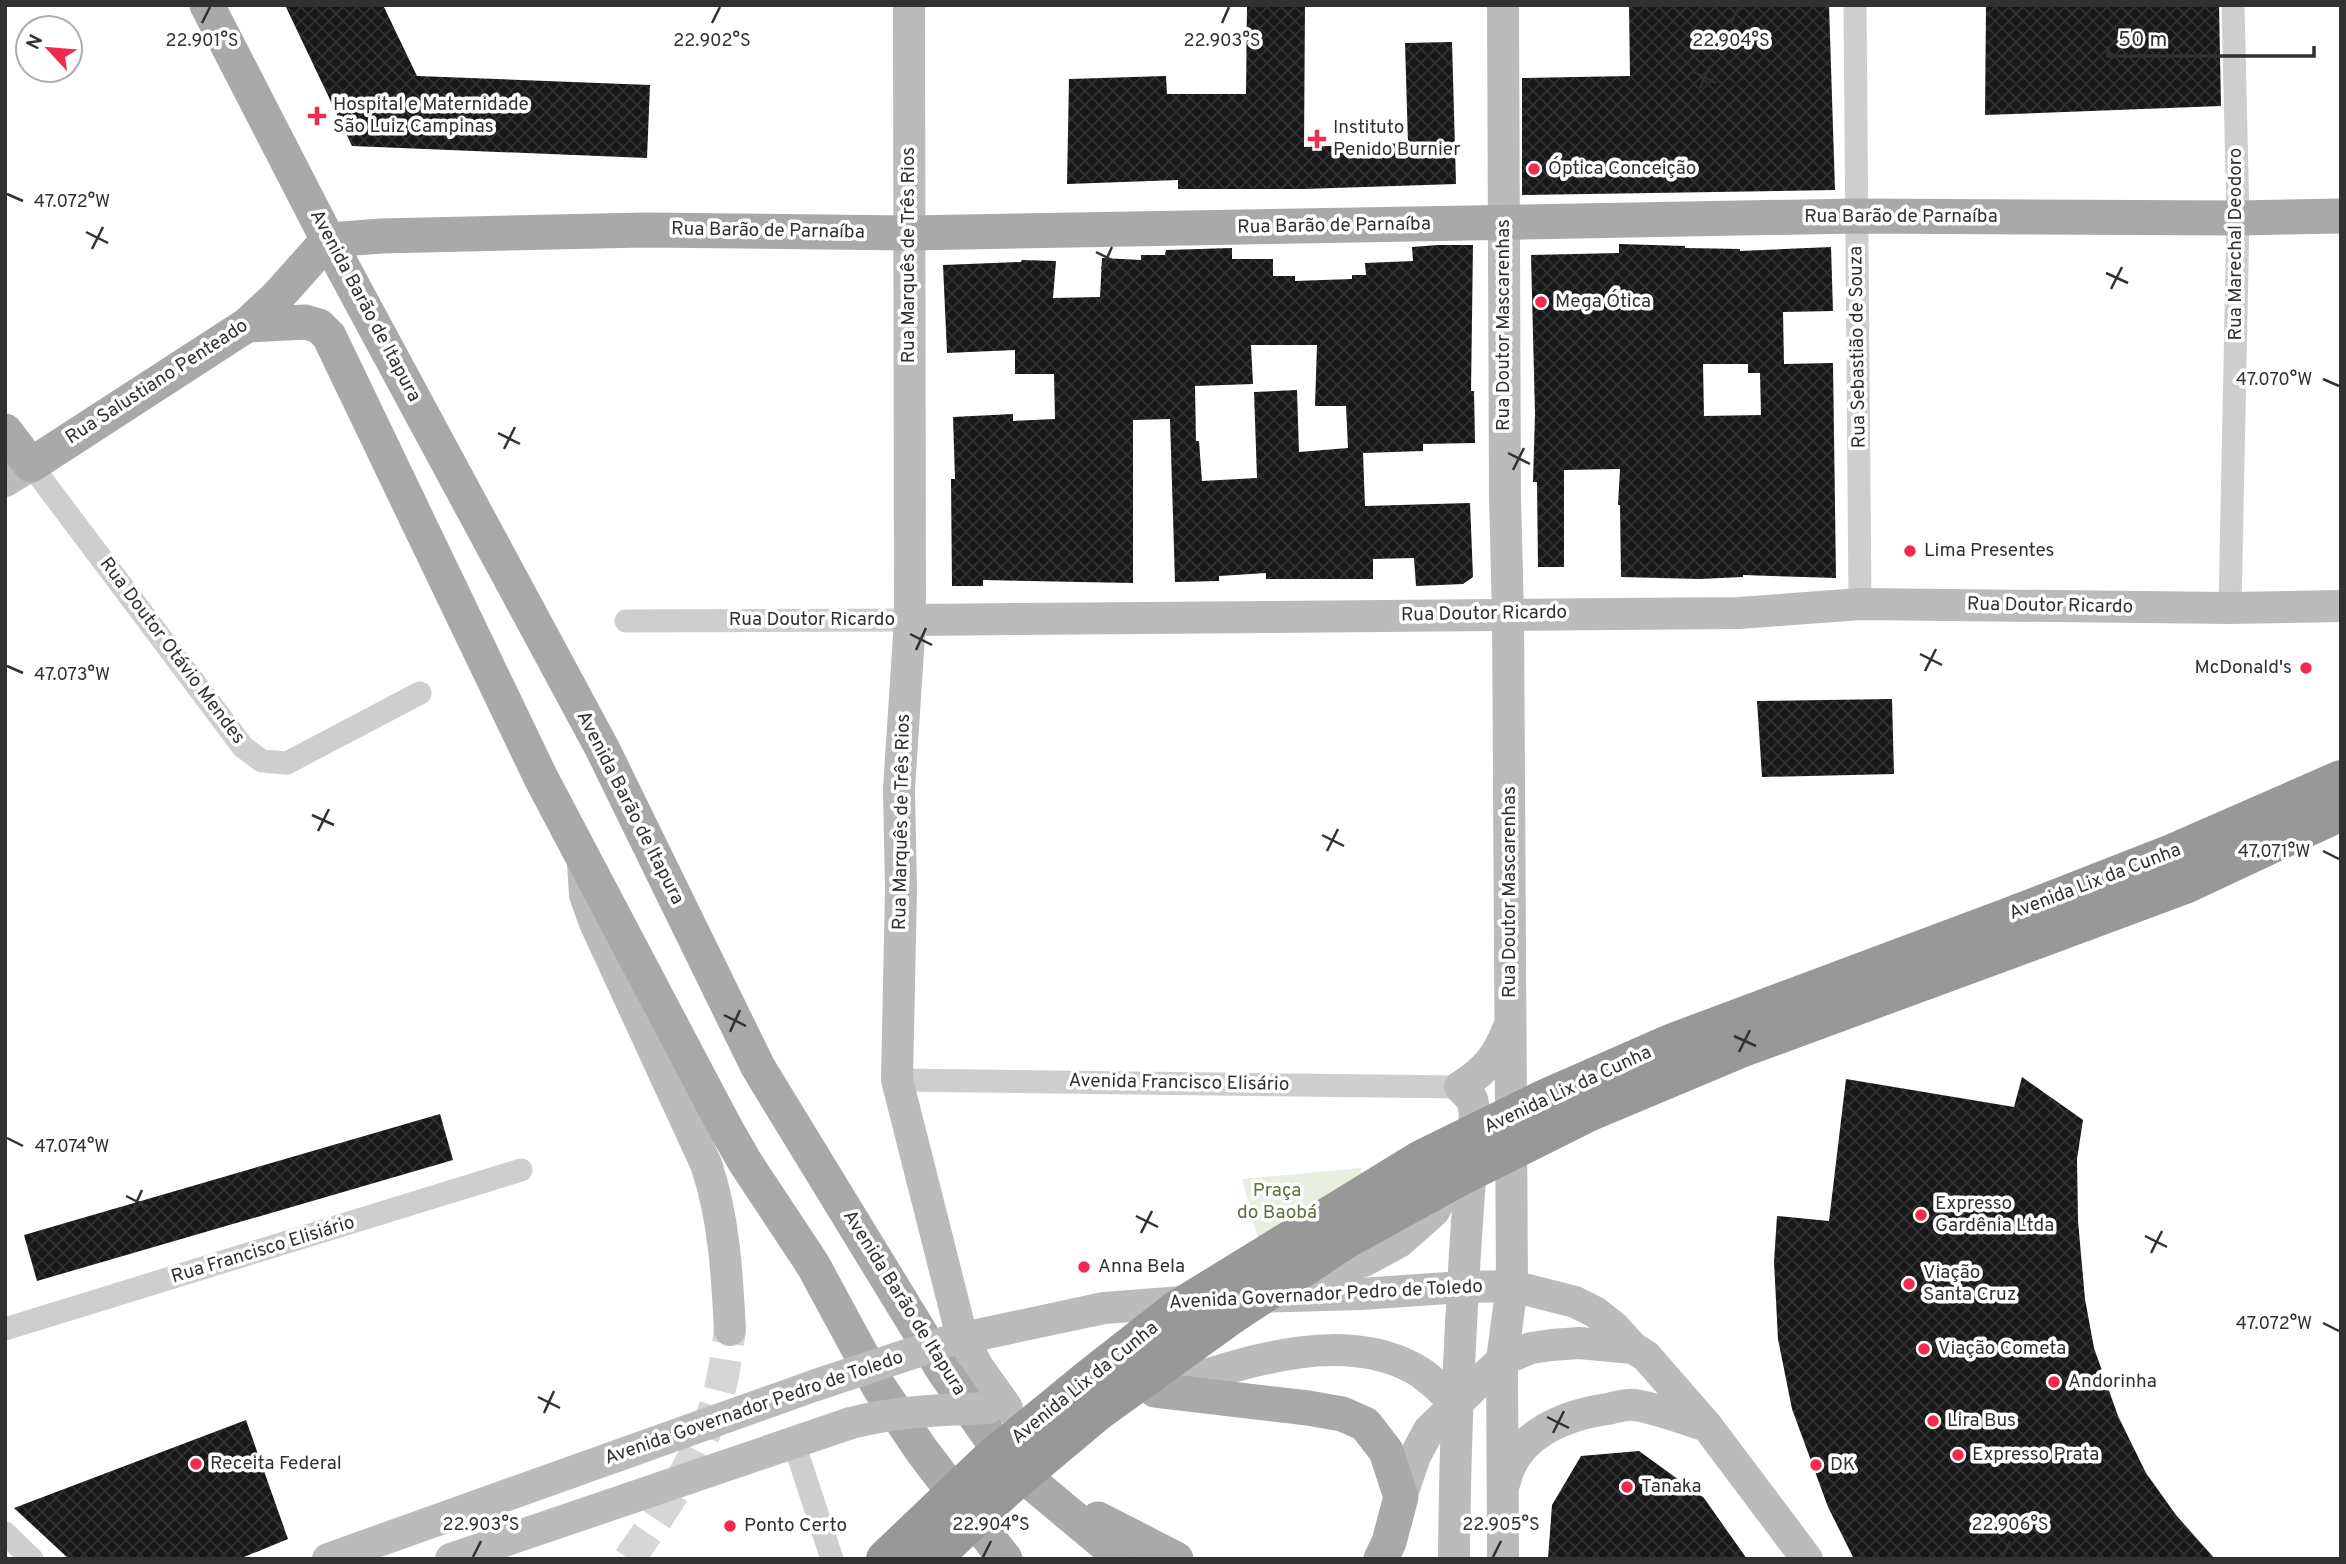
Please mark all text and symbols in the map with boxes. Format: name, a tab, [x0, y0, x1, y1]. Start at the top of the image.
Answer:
north arrow	[14, 14, 84, 84]
scale bar	[2108, 14, 2314, 58]
text: 50 m	[2118, 27, 2167, 54]
text: 22.901°S	[165, 30, 239, 53]
text: 22.902°S	[673, 30, 751, 53]
text: 22.903°S	[1183, 30, 1261, 53]
text: 22.904°S	[1692, 30, 1770, 53]
text: N	[22, 31, 49, 54]
place label: Hospital e Maternidade São Luiz Campinas	[333, 93, 529, 139]
marker: Hospital e Maternidade São Luiz Campinas	[307, 106, 327, 126]
place label: Instituto Penido Burnier	[1333, 116, 1461, 162]
marker: Instituto Penido Burnier	[1307, 129, 1327, 149]
street label: Rua Marquês de Três Rios	[897, 147, 921, 363]
street label: Rua Marechal Deodoro	[2224, 148, 2248, 340]
place label: Óptica Conceição	[1548, 156, 1696, 181]
marker: Óptica Conceição	[1526, 161, 1542, 177]
text: 47.072°W	[34, 191, 110, 214]
street label: Rua Barão de Parnaíba	[1804, 205, 1998, 229]
street label: Avenida Barão de Itapura	[304, 206, 426, 406]
street label: Rua Barão de Parnaíba	[1237, 212, 1431, 240]
street label: Rua Barão de Parnaíba	[671, 217, 865, 245]
street label: Rua Doutor Mascarenhas	[1492, 219, 1516, 431]
street label: Rua Sebastião de Souza	[1844, 246, 1872, 448]
place label: Mega Ótica	[1555, 289, 1651, 314]
marker: Mega Ótica	[1533, 294, 1549, 310]
street label: Rua Salustiano Penteado	[61, 314, 253, 450]
text: 47.070°W	[2236, 369, 2312, 392]
place label: Lima Presentes	[1924, 539, 2055, 563]
marker: Lima Presentes	[1902, 543, 1918, 559]
street label: Rua Doutor Otávio Mendes	[94, 553, 250, 749]
street label: Rua Doutor Ricardo	[1967, 593, 2133, 619]
street label: Rua Doutor Ricardo	[1401, 601, 1567, 627]
street label: Rua Doutor Ricardo	[729, 608, 895, 632]
place label: McDonald's	[2194, 656, 2292, 680]
marker: McDonald's	[2298, 660, 2314, 676]
text: 47.073°W	[34, 664, 110, 687]
street label: Avenida Barão de Itapura	[571, 707, 689, 909]
street label: Rua Marquês de Três Rios	[888, 714, 916, 930]
street label: Rua Doutor Mascarenhas	[1498, 786, 1522, 998]
street label: Avenida Lix da Cunha	[2006, 838, 2184, 926]
text: 47.071°W	[2238, 841, 2310, 864]
street label: Avenida Lix da Cunha	[1480, 1041, 1656, 1139]
street label: Avenida Francisco Elisário	[1068, 1069, 1290, 1097]
text: 47.074°W	[35, 1136, 109, 1159]
park label: Praça do Baobá	[1237, 1179, 1317, 1225]
place label: Expresso Gardênia Ltda	[1935, 1192, 2054, 1238]
street label: Avenida Barão de Itapura	[837, 1206, 971, 1400]
marker: Expresso Gardênia Ltda	[1913, 1207, 1929, 1223]
street label: Rua Francisco Elisiário	[168, 1211, 358, 1289]
place label: Anna Bela	[1098, 1255, 1185, 1279]
marker: Anna Bela	[1076, 1259, 1092, 1275]
place label: Viação Santa Cruz	[1923, 1261, 2016, 1307]
street label: Avenida Governador Pedro de Toledo	[1168, 1275, 1484, 1315]
marker: Viação Santa Cruz	[1901, 1276, 1917, 1292]
text: 47.072°W	[2236, 1313, 2312, 1336]
street label: Avenida Lix da Cunha	[1007, 1316, 1163, 1450]
place label: Viação Cometa	[1938, 1337, 2066, 1361]
marker: Viação Cometa	[1916, 1341, 1932, 1357]
street label: Avenida Governador Pedro de Toledo	[601, 1345, 907, 1471]
place label: Andorinha	[2068, 1370, 2157, 1394]
marker: Andorinha	[2046, 1374, 2062, 1390]
place label: Lira Bus	[1947, 1409, 2016, 1433]
marker: Lira Bus	[1925, 1413, 1941, 1429]
place label: Expresso Prata	[1972, 1443, 2099, 1467]
marker: Expresso Prata	[1950, 1447, 1966, 1463]
place label: Receita Federal	[210, 1452, 342, 1476]
place label: DK	[1830, 1453, 1855, 1477]
marker: Receita Federal	[188, 1456, 204, 1472]
marker: DK	[1808, 1457, 1824, 1473]
place label: Tanaka	[1641, 1475, 1701, 1499]
marker: Tanaka	[1619, 1479, 1635, 1495]
text: 22.903°S	[442, 1514, 520, 1537]
place label: Ponto Certo	[744, 1514, 847, 1538]
text: 22.904°S	[952, 1514, 1030, 1537]
text: 22.905°S	[1462, 1514, 1540, 1537]
text: 22.906°S	[1971, 1514, 2049, 1537]
marker: Ponto Certo	[722, 1518, 738, 1534]

